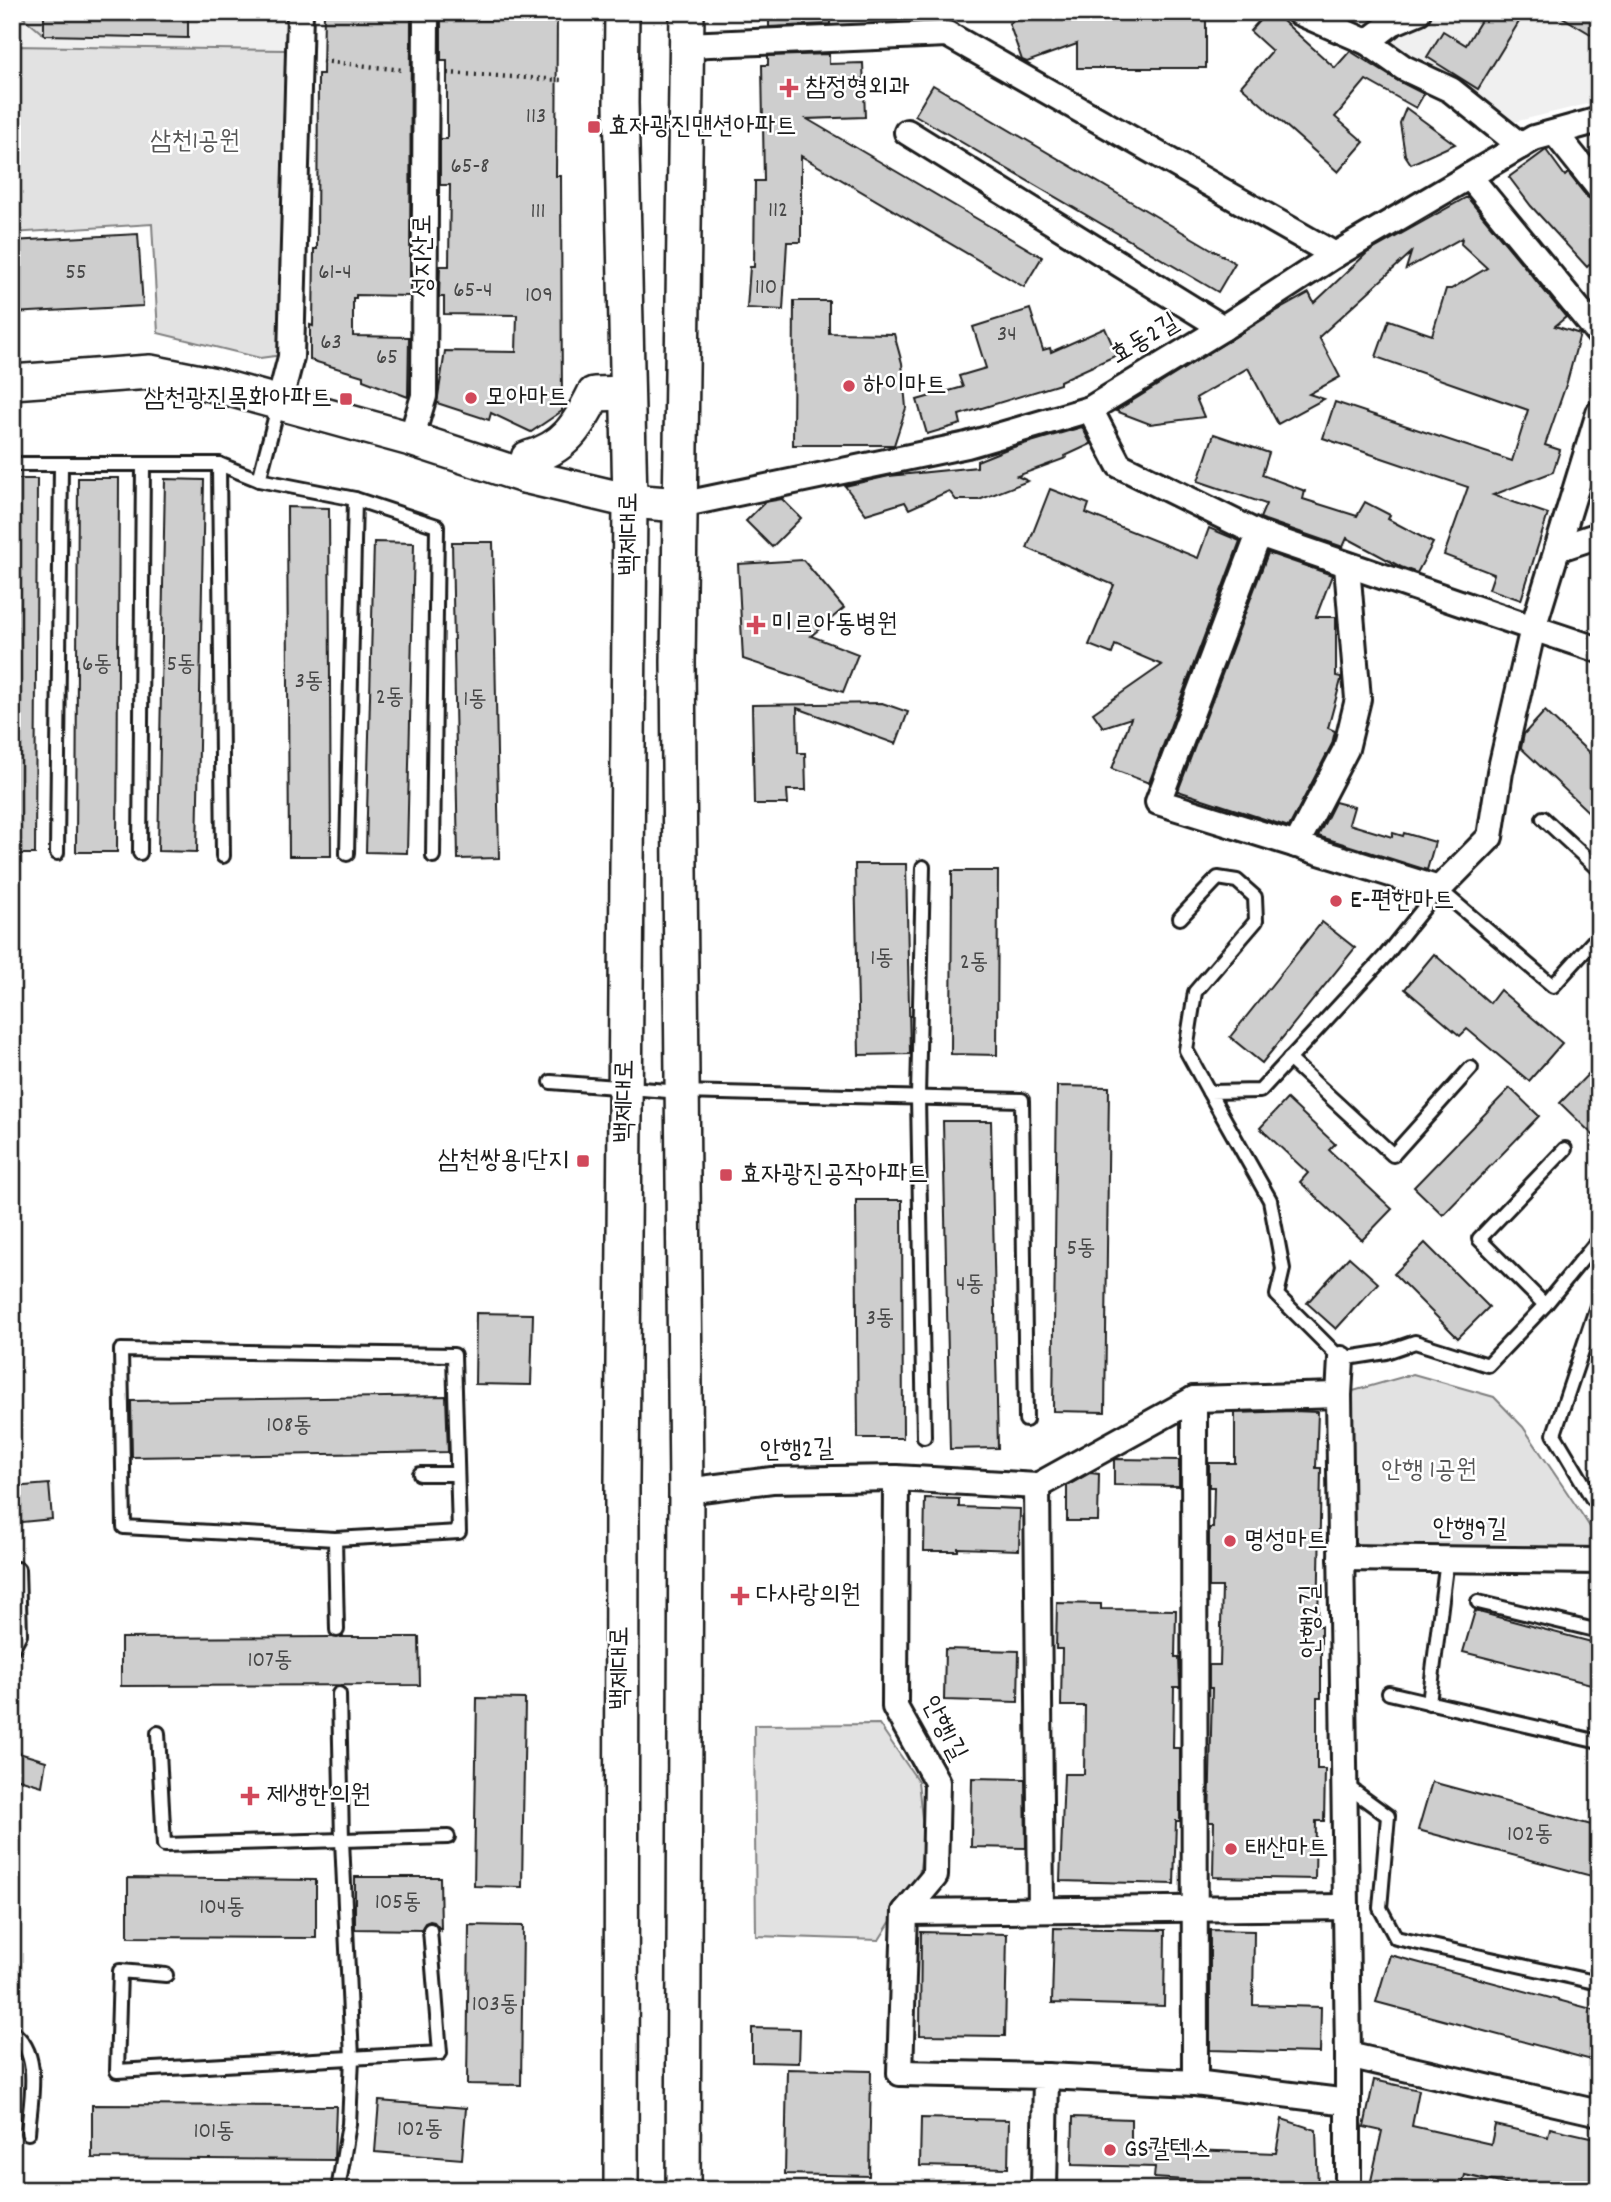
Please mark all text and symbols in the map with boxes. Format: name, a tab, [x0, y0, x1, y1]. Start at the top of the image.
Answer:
place label: 참정형외과	[805, 70, 910, 107]
marker: 참정형외과	[779, 78, 799, 98]
house number: 113	[526, 101, 546, 134]
place label: 효자광진맨션아파트	[608, 109, 796, 146]
marker: 효자광진맨션아파트	[586, 119, 602, 135]
park label: 삼천1공원	[150, 124, 240, 161]
house number: 65-8	[450, 151, 490, 184]
house number: 112	[768, 195, 788, 228]
house number: 111	[530, 196, 546, 229]
street label: 성지산로	[406, 214, 443, 298]
house number: 55	[65, 257, 87, 290]
house number: 61-4	[318, 257, 352, 290]
house number: 110	[755, 272, 777, 305]
house number: 65-4	[453, 275, 493, 308]
house number: 109	[525, 280, 553, 313]
street label: 효동2길	[1104, 305, 1186, 375]
house number: 34	[997, 319, 1017, 352]
house number: 63	[320, 327, 342, 360]
house number: 65	[376, 342, 398, 375]
place label: 하이마트	[863, 368, 947, 405]
marker: 하이마트	[841, 378, 857, 394]
place label: 모아마트	[485, 380, 569, 417]
place label: 삼천광진목화아파트	[144, 381, 332, 418]
marker: 모아마트	[463, 390, 479, 406]
marker: 삼천광진목화아파트	[338, 391, 354, 407]
street label: 백제대로	[612, 492, 649, 576]
place label: 미르아동병원	[772, 607, 898, 644]
marker: 미르아동병원	[746, 615, 766, 635]
house number: 6동	[82, 649, 112, 682]
house number: 5동	[166, 649, 196, 682]
house number: 3동	[295, 666, 323, 699]
house number: 2동	[376, 682, 404, 715]
house number: 1동	[463, 684, 487, 717]
place label: E-편한마트	[1350, 883, 1454, 920]
marker: E-편한마트	[1328, 893, 1344, 909]
house number: 1동	[870, 943, 894, 976]
house number: 2동	[960, 947, 988, 980]
street label: 백제대로	[607, 1059, 645, 1143]
place label: 삼천쌍용1단지	[438, 1143, 569, 1180]
marker: 삼천쌍용1단지	[575, 1153, 591, 1169]
place label: 효자광진공작아파트	[740, 1157, 928, 1194]
marker: 효자광진공작아파트	[718, 1167, 734, 1183]
house number: 5동	[1066, 1233, 1096, 1266]
house number: 4동	[956, 1269, 984, 1302]
house number: 3동	[866, 1303, 894, 1336]
house number: 108동	[266, 1410, 312, 1443]
street label: 안행2길	[759, 1431, 835, 1471]
park label: 안행 1공원	[1381, 1453, 1477, 1490]
street label: 안행9길	[1432, 1511, 1508, 1549]
place label: 명성마트	[1244, 1523, 1328, 1560]
marker: 명성마트	[1222, 1533, 1238, 1549]
place label: 다사랑의원	[756, 1578, 861, 1615]
street label: 안행2길	[1293, 1584, 1331, 1658]
marker: 다사랑의원	[730, 1586, 750, 1606]
street label: 백제대로	[603, 1626, 640, 1710]
house number: 107동	[248, 1645, 292, 1678]
street label: 안행1길	[911, 1690, 975, 1768]
place label: 제생한의원	[266, 1778, 371, 1815]
marker: 제생한의원	[240, 1786, 260, 1806]
house number: 102동	[1507, 1819, 1553, 1852]
place label: 태산마트	[1245, 1831, 1329, 1868]
marker: 태산마트	[1223, 1841, 1239, 1857]
house number: 105동	[375, 1887, 421, 1920]
house number: 104동	[199, 1892, 245, 1925]
house number: 103동	[472, 1989, 518, 2022]
house number: 102동	[397, 2114, 443, 2147]
house number: 101동	[193, 2116, 235, 2149]
place label: GS칼텍스	[1124, 2132, 1211, 2169]
marker: GS칼텍스	[1102, 2142, 1118, 2158]

